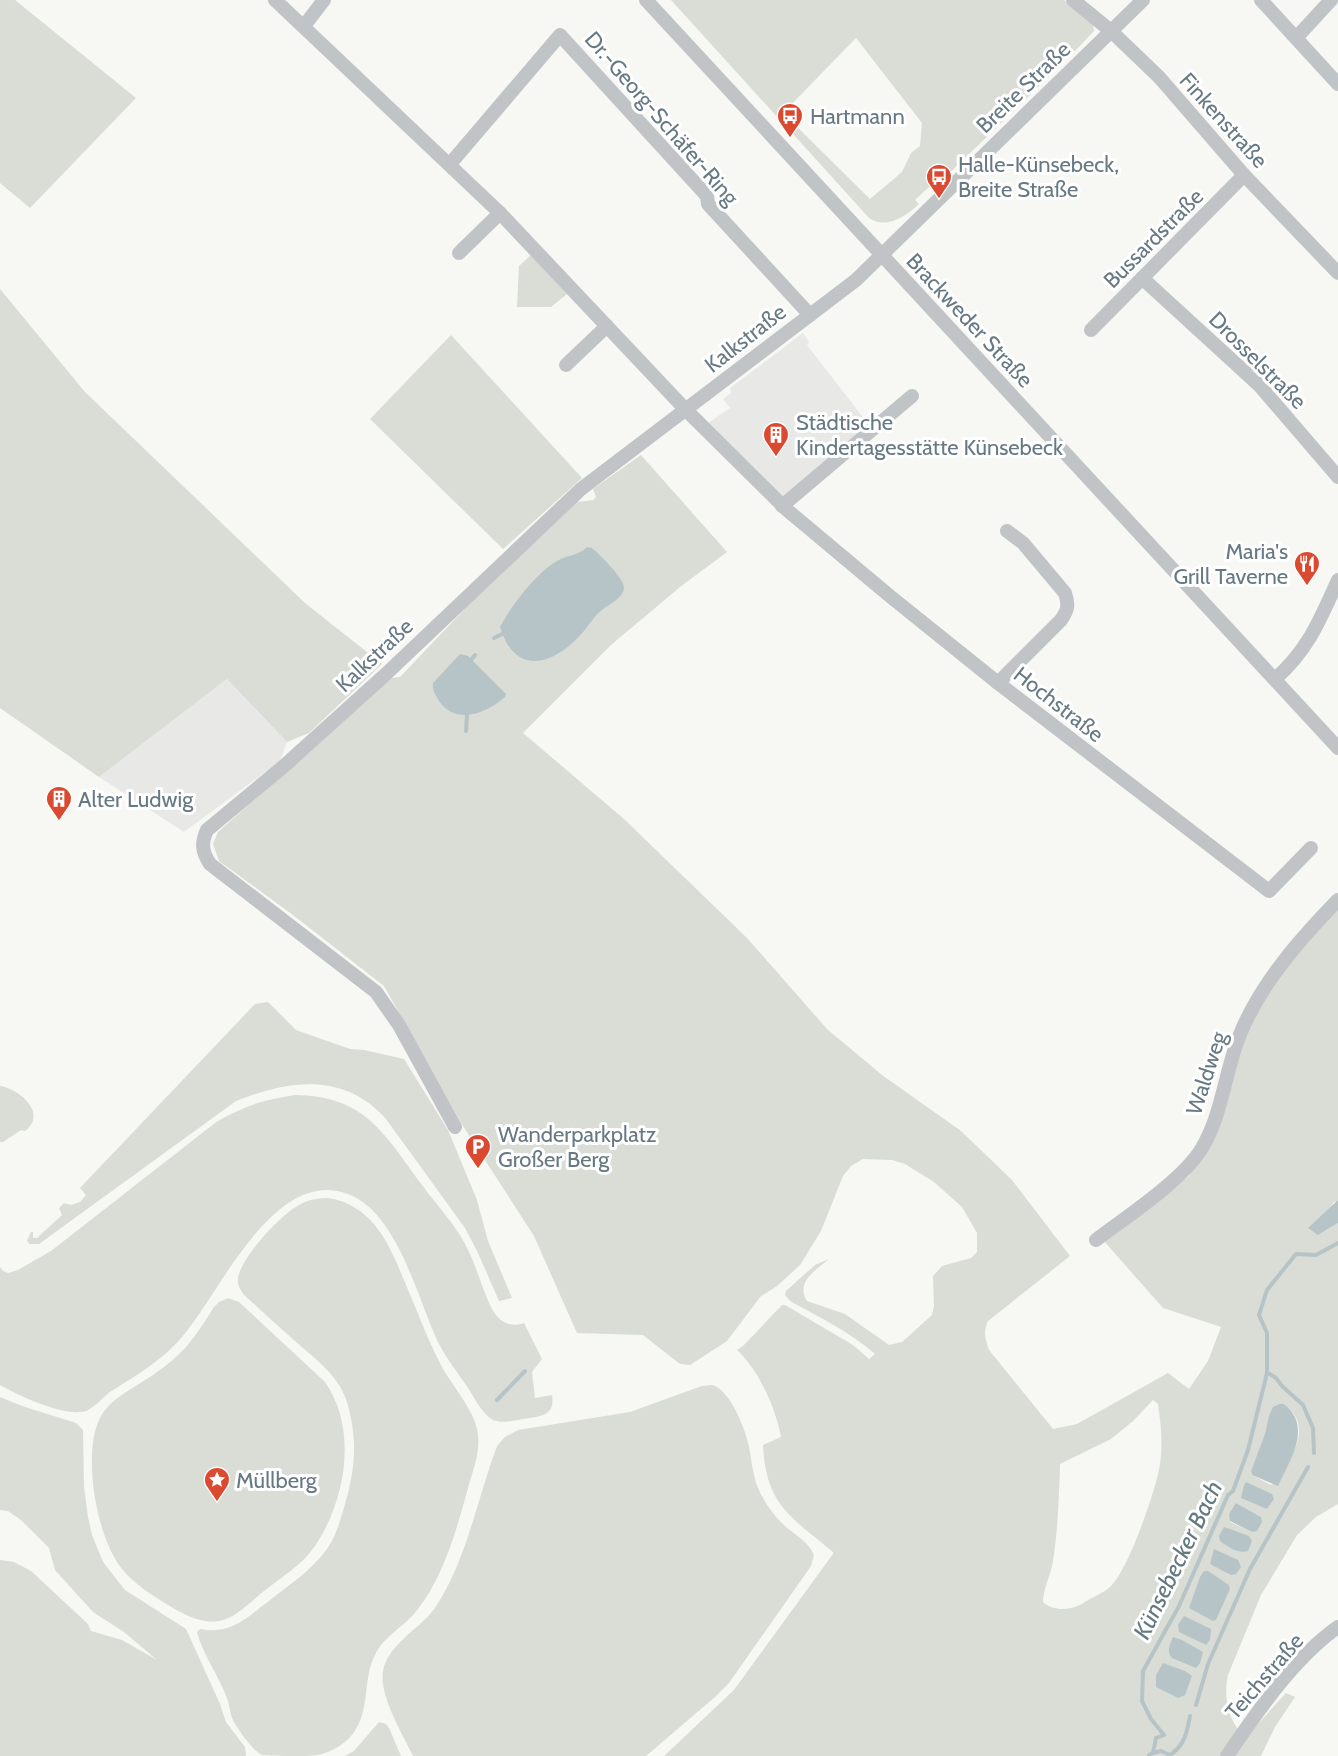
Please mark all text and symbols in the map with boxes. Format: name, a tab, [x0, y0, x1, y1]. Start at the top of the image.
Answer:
street label: Dr.-Georg-Schäfer-Ring	[579, 26, 745, 211]
street label: Breite Straße	[971, 36, 1076, 139]
street label: Finkenstraße	[1174, 67, 1273, 174]
bus stop icon: Hartmann	[775, 101, 805, 139]
place label: Hartmann	[810, 103, 905, 130]
place label: Halle-Künsebeck, Breite Straße	[958, 151, 1119, 203]
bus stop icon: Halle-Künsebeck, Breite Straße	[924, 162, 954, 200]
street label: Bussardstraße	[1098, 183, 1209, 294]
street label: Brackweder Straße	[900, 248, 1039, 393]
street label: Kalkstraße	[699, 298, 791, 379]
street label: Drosselstraße	[1203, 306, 1312, 415]
place label: Städtische Kindertagesstätte Künsebeck	[796, 409, 1063, 461]
building icon: Städtische Kindertagesstätte Künsebeck	[761, 420, 791, 458]
place label: Maria's Grill Taverne	[1173, 538, 1288, 590]
restaurant icon: Maria's Grill Taverne	[1292, 549, 1322, 587]
street label: Kalkstraße	[330, 613, 419, 698]
street label: Hochstraße	[1008, 661, 1109, 748]
building icon: Alter Ludwig	[44, 784, 74, 822]
place label: Alter Ludwig	[78, 786, 194, 813]
street label: Waldweg	[1180, 1027, 1233, 1118]
place label: Wanderparkplatz Großer Berg	[498, 1121, 656, 1173]
parking icon: Wanderparkplatz Großer Berg	[463, 1132, 493, 1170]
place icon: Müllberg	[202, 1465, 232, 1503]
place label: Müllberg	[236, 1467, 318, 1494]
water label: Künsebecker Bach	[1127, 1476, 1228, 1644]
street label: Teichstraße	[1220, 1628, 1309, 1725]

